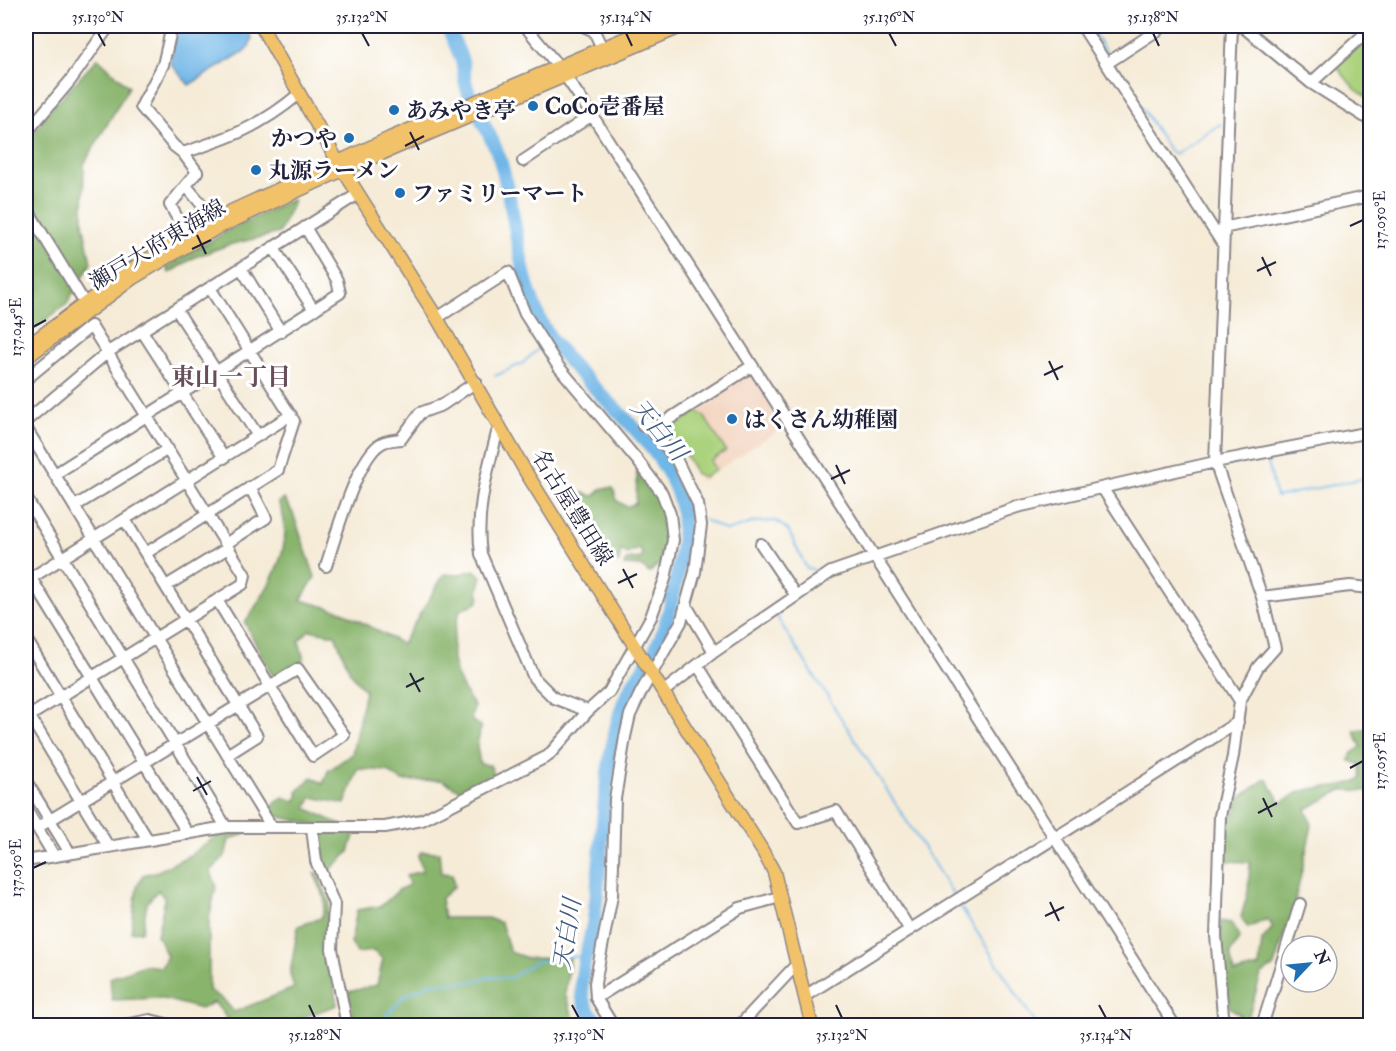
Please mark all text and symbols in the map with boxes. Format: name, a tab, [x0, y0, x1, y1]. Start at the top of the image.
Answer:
text: 35.130°N	[72, 8, 125, 27]
text: 35.132°N	[336, 8, 389, 27]
text: 35.134°N	[600, 8, 653, 27]
text: 35.136°N	[863, 8, 916, 27]
text: 35.138°N	[1127, 8, 1179, 27]
place label: CoCo壱番屋	[545, 93, 664, 121]
place label: あみやき亭	[406, 97, 516, 125]
marker: CoCo壱番屋	[526, 99, 540, 113]
marker: あみやき亭	[387, 103, 401, 117]
place label: かつや	[271, 125, 337, 153]
marker: かつや	[342, 131, 356, 145]
place label: 丸源ラーメン	[268, 157, 399, 185]
marker: 丸源ラーメン	[249, 163, 263, 177]
place label: ファミリーマート	[412, 180, 588, 208]
marker: ファミリーマート	[393, 186, 407, 200]
text: 137.050°E	[1371, 191, 1390, 249]
street label: 瀬戸大府東海線	[84, 193, 231, 297]
text: 137.045°E	[7, 297, 26, 357]
district label: 東山一丁目	[171, 362, 291, 393]
water label: 天白川	[624, 393, 696, 470]
place label: はくさん幼稚園	[744, 406, 898, 434]
marker: はくさん幼稚園	[725, 412, 739, 426]
street label: 名古屋豊田線	[525, 444, 619, 571]
text: 137.055°E	[1371, 732, 1390, 790]
text: 137.050°E	[7, 839, 26, 897]
water label: 天白川	[547, 893, 589, 972]
north arrow	[1279, 934, 1339, 994]
text: N	[1309, 946, 1334, 969]
text: 35.128°N	[288, 1026, 342, 1045]
text: 35.130°N	[553, 1026, 606, 1045]
text: 35.132°N	[816, 1026, 869, 1045]
text: 35.134°N	[1080, 1026, 1133, 1045]

